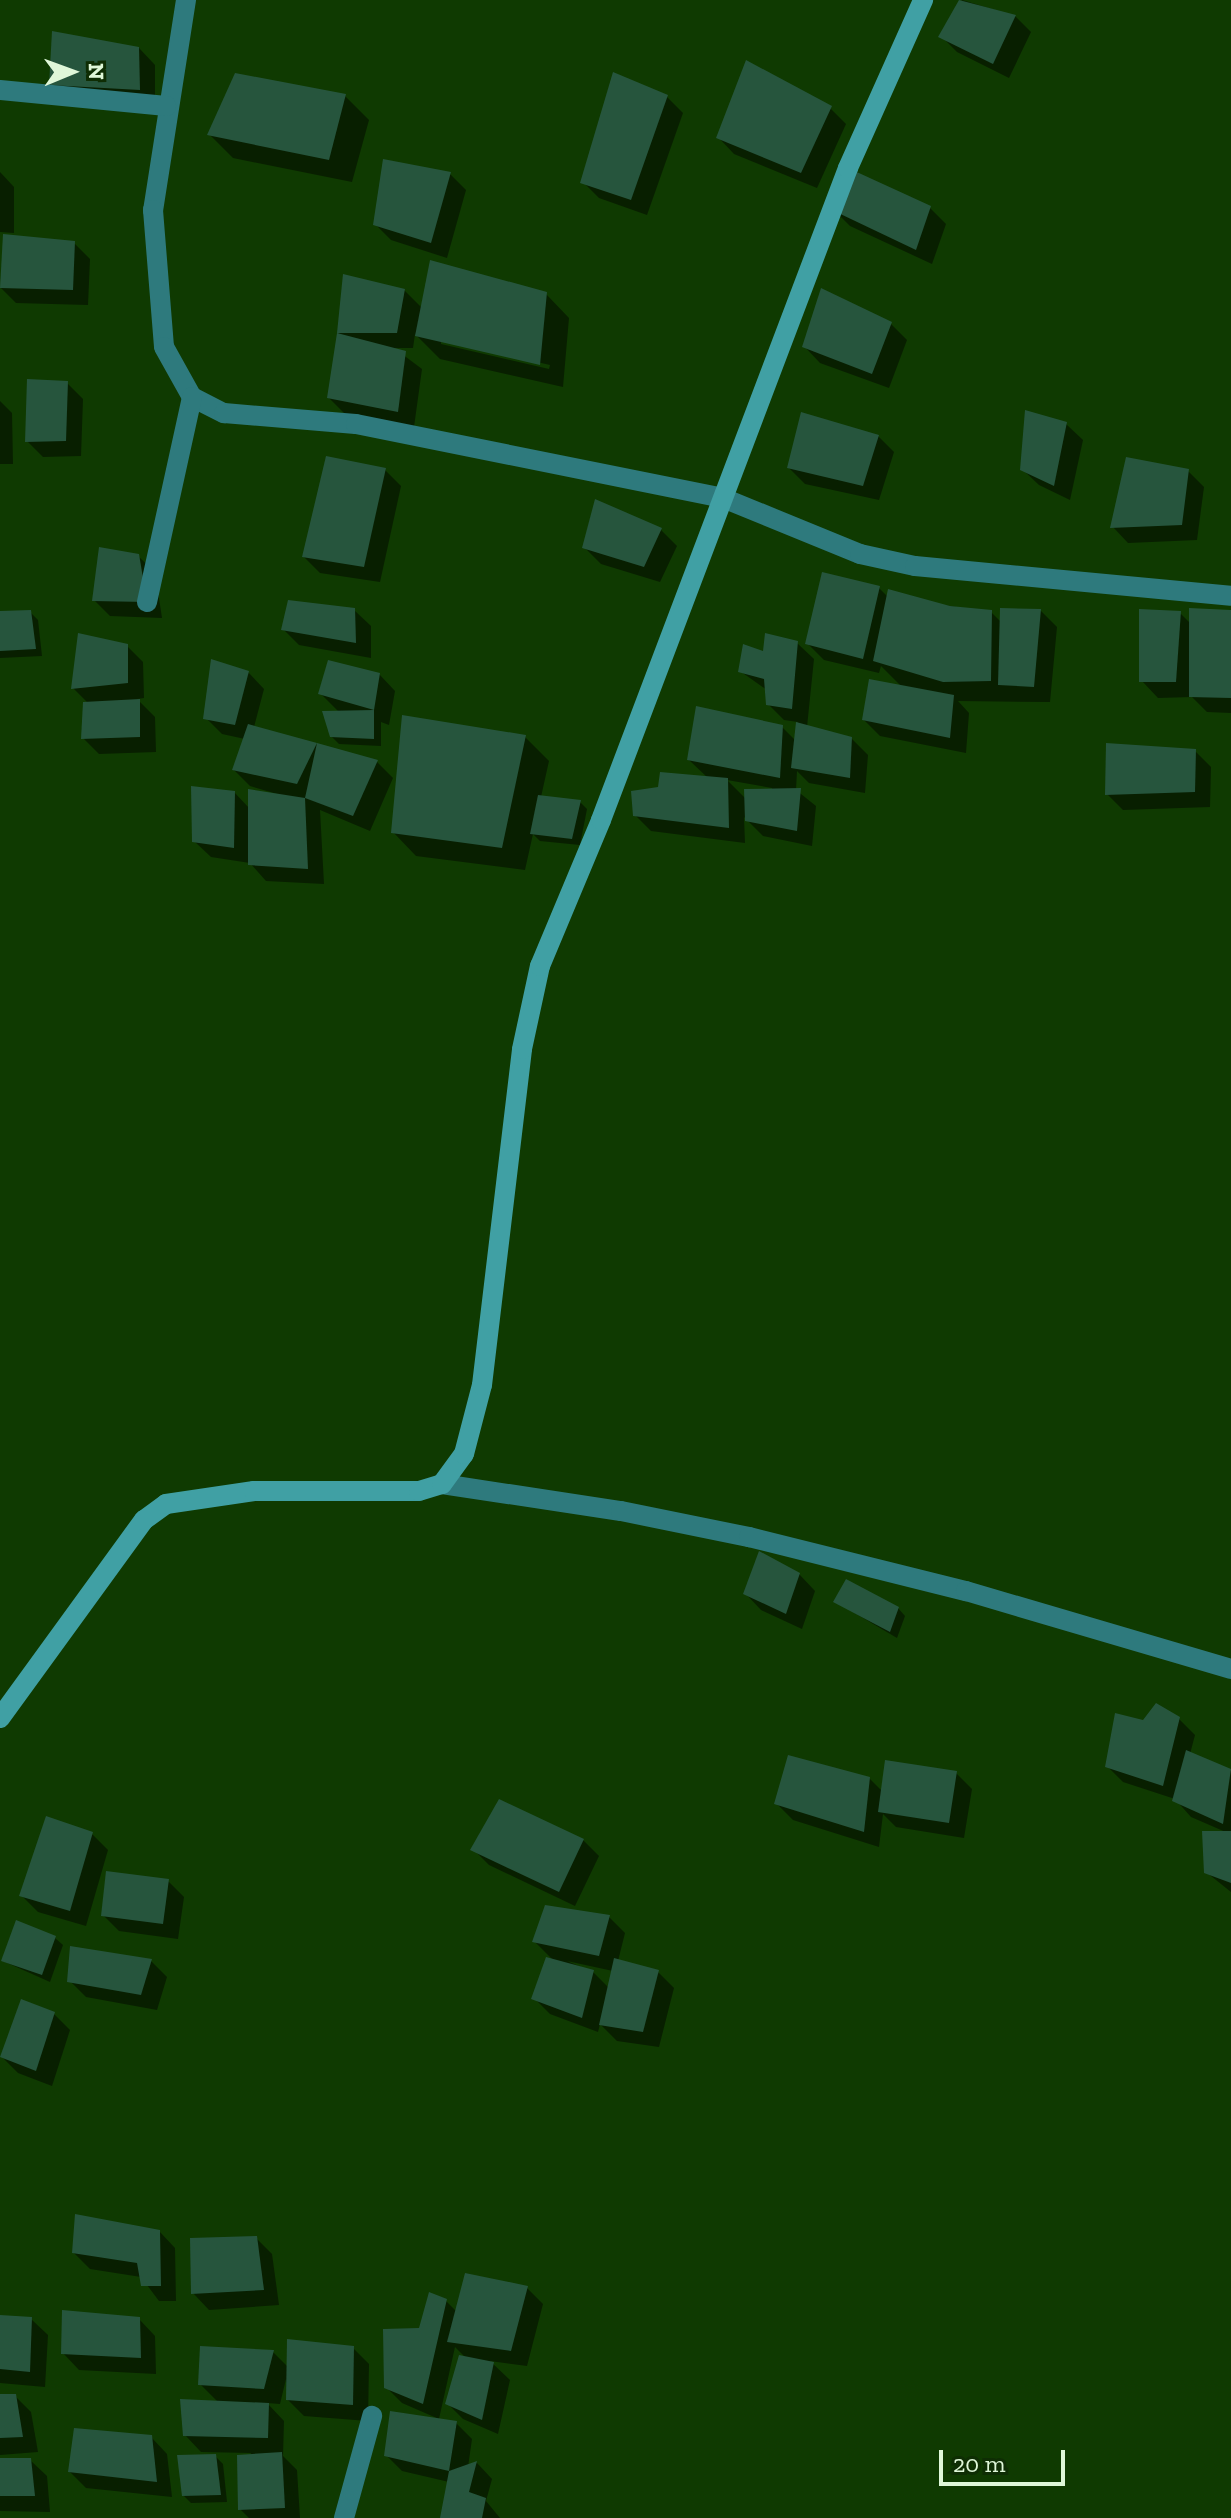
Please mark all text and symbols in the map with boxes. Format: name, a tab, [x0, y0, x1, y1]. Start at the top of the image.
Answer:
north arrow	[32, 32, 112, 112]
text: N	[83, 63, 110, 80]
scale bar	[943, 2434, 1069, 2484]
text: 20 m	[953, 2449, 1005, 2478]

